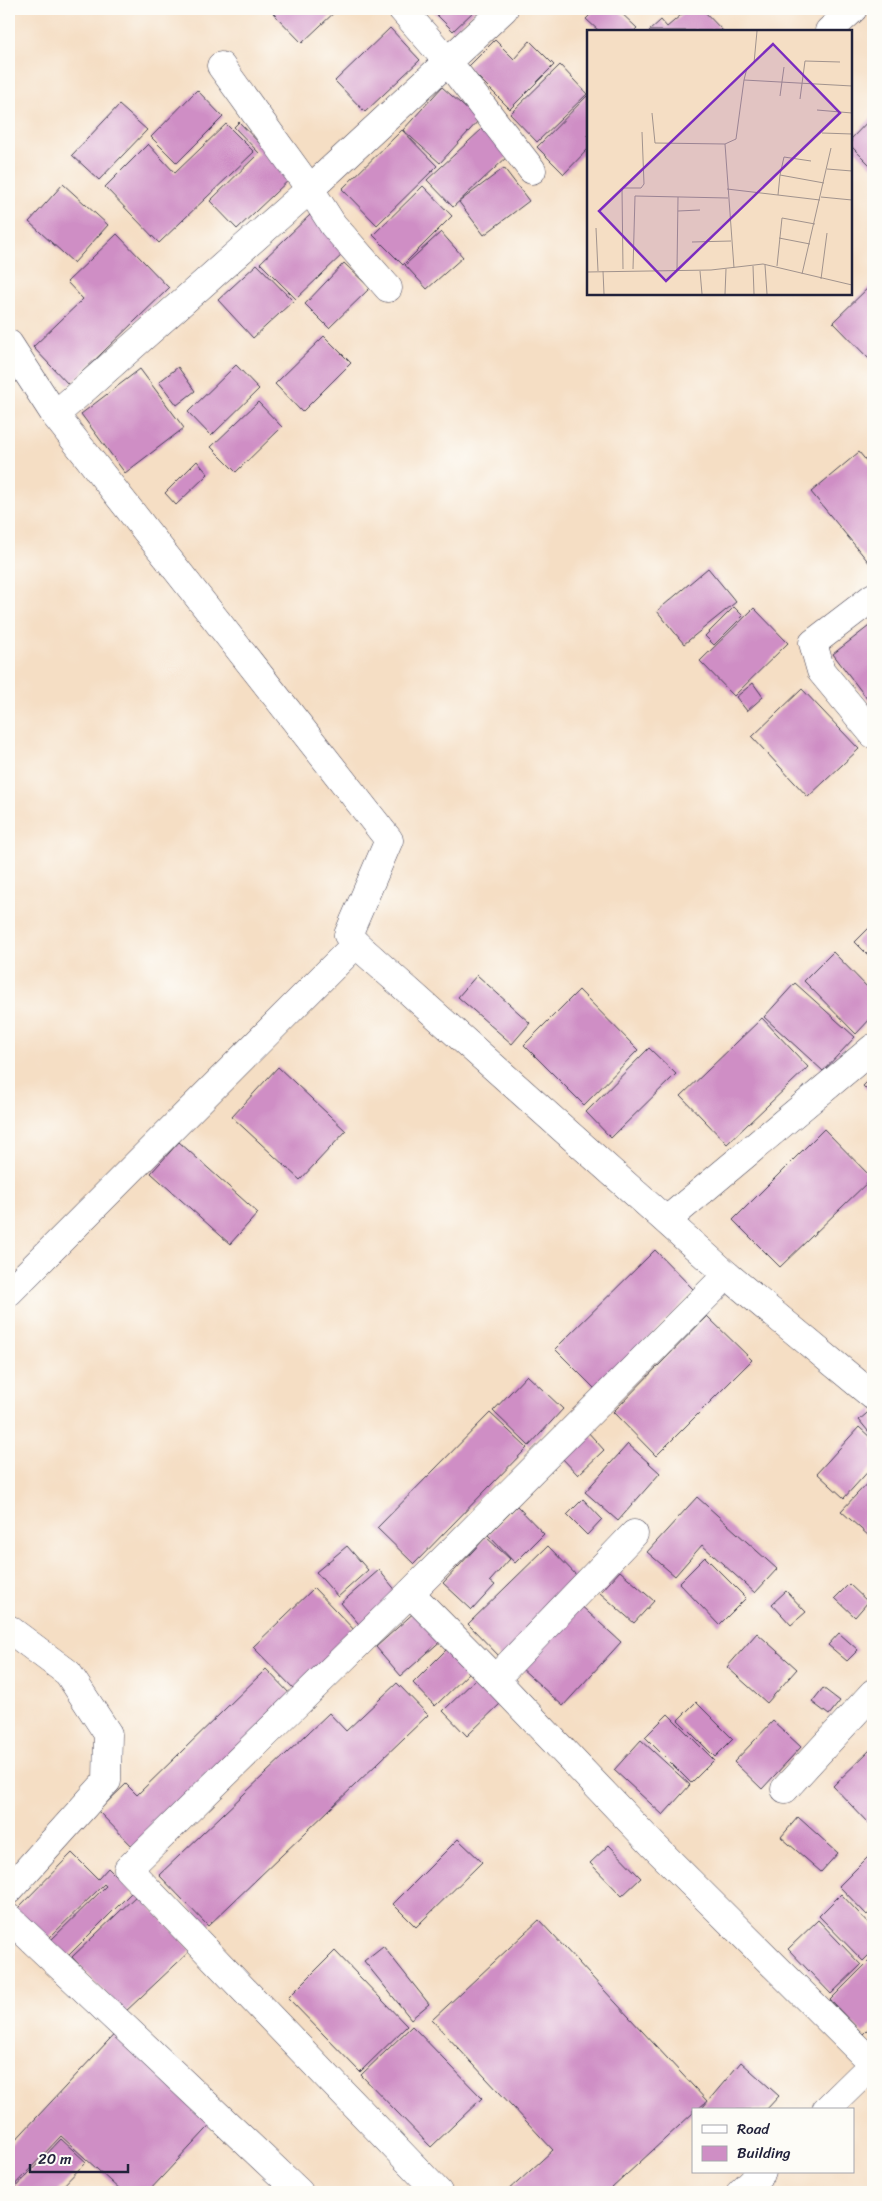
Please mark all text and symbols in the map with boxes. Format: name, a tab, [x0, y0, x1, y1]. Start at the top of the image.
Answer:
inset map	[587, 30, 852, 295]
legend	[692, 2108, 854, 2174]
text: Road	[737, 2116, 770, 2142]
text: Building	[737, 2140, 791, 2166]
scale bar	[30, 2141, 128, 2173]
text: 20 m	[38, 2146, 72, 2172]

